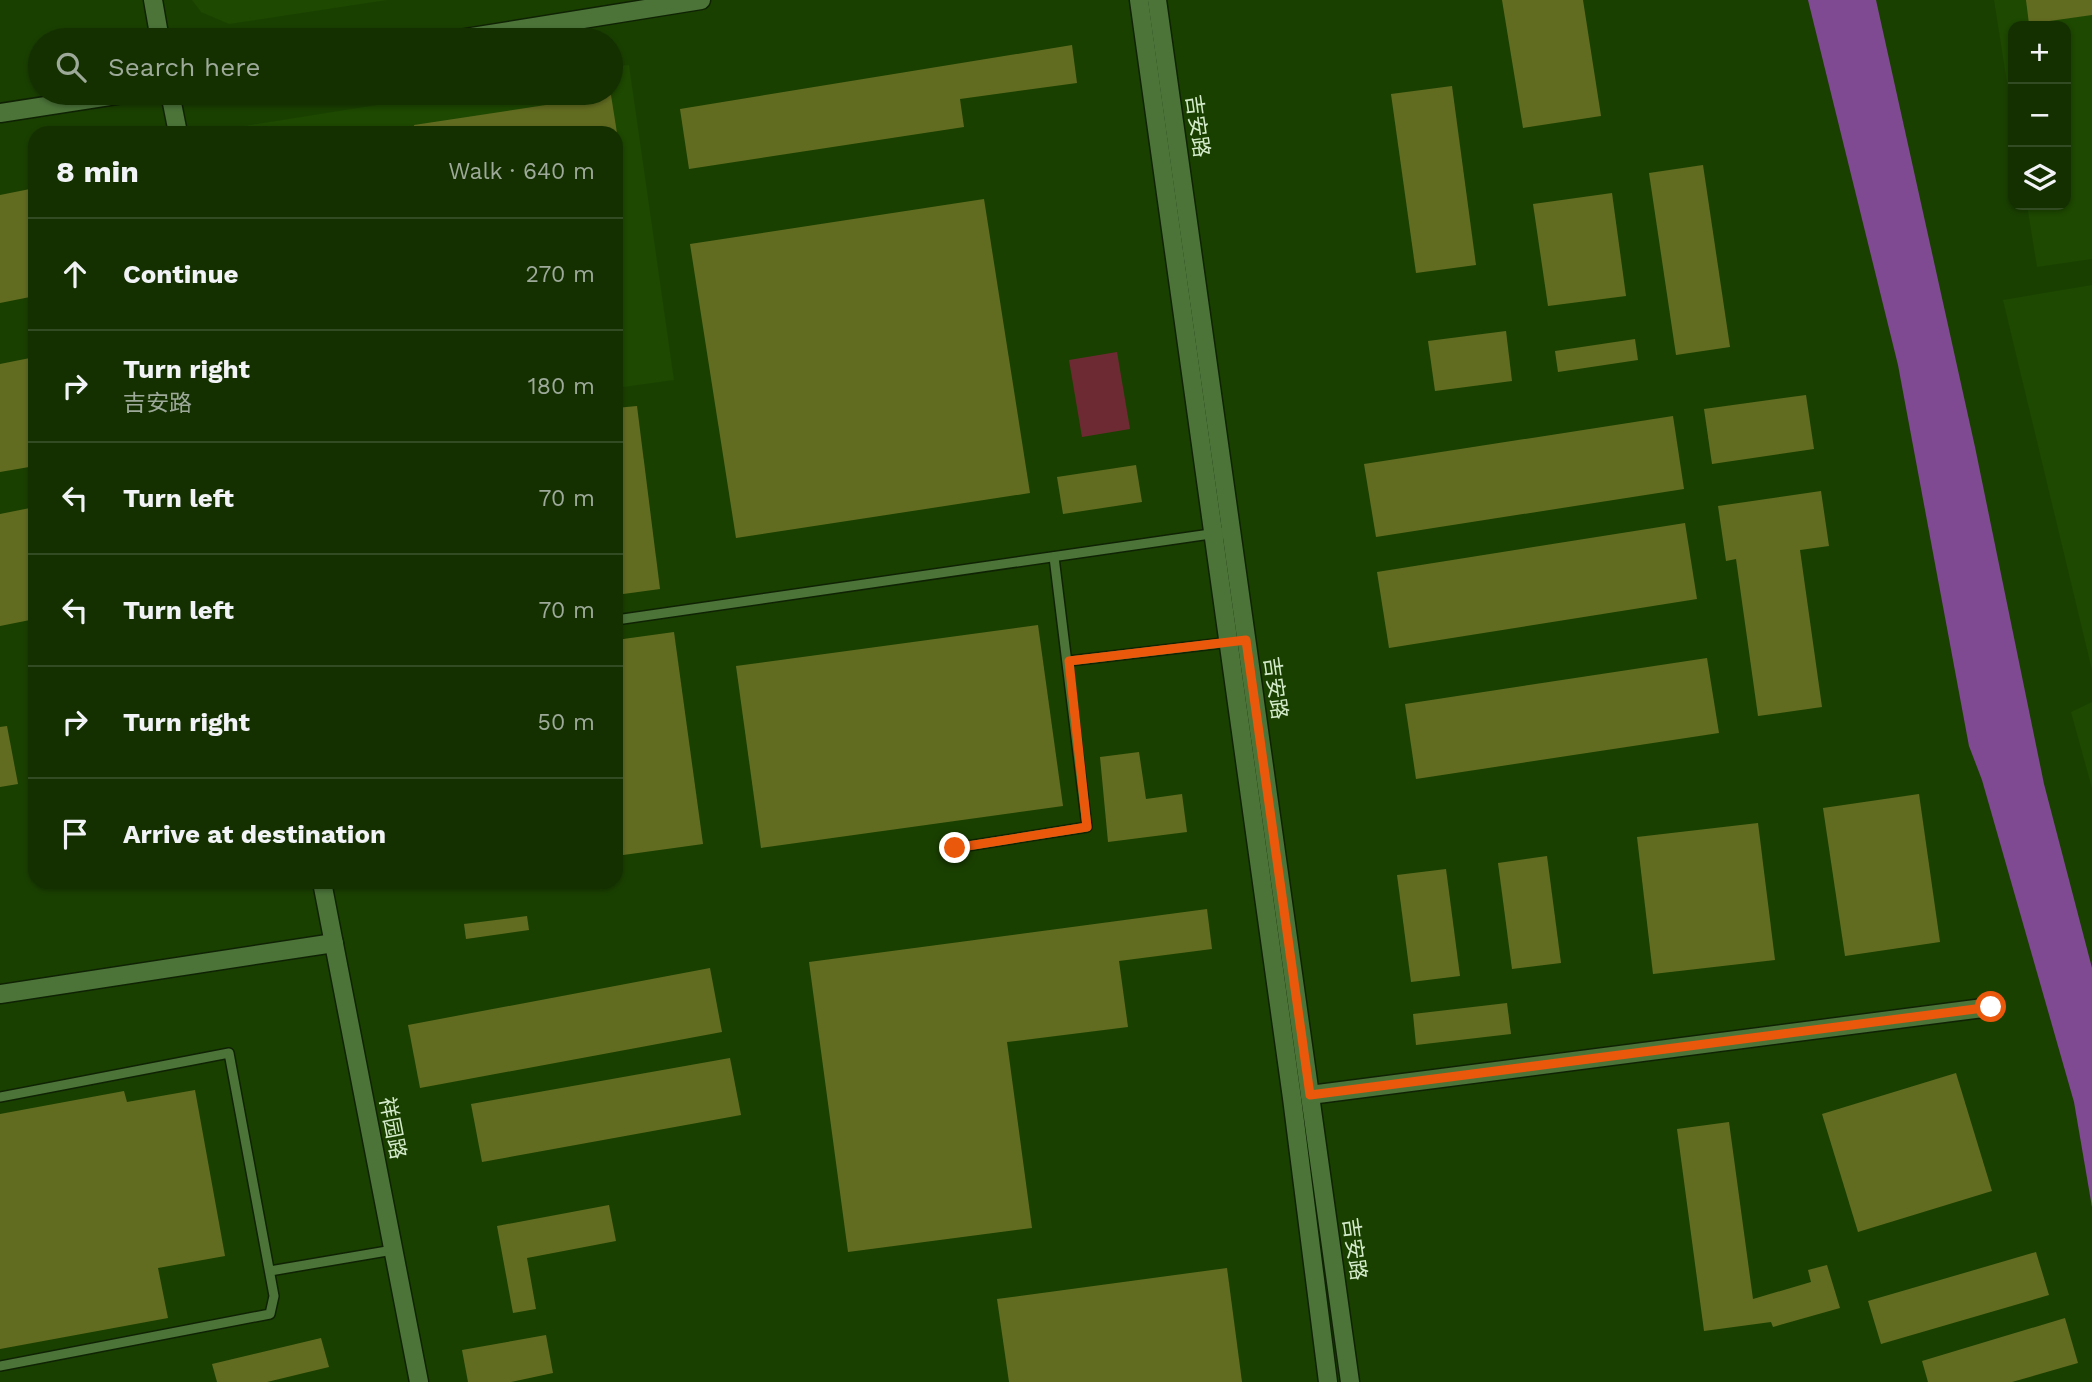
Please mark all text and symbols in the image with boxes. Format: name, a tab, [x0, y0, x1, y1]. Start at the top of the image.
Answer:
map controls	[2008, 21, 2071, 210]
button: +	[2008, 21, 2071, 84]
search box	[28, 28, 623, 105]
icon: search	[52, 48, 90, 86]
text: Search here	[108, 52, 260, 82]
button: −	[2008, 84, 2071, 147]
street label: 吉安路	[1181, 93, 1215, 159]
button: layers	[2008, 147, 2071, 210]
text: 8 min	[56, 154, 139, 189]
text: Walk · 640 m	[448, 158, 595, 185]
icon: ahead	[56, 255, 94, 293]
text: Continue	[123, 259, 239, 289]
text: 270 m	[526, 261, 595, 288]
text: Turn right	[123, 354, 250, 384]
icon: right	[56, 367, 94, 405]
text: 180 m	[528, 373, 595, 400]
text: 吉安路	[123, 390, 192, 417]
icon: left	[56, 479, 94, 517]
text: Turn left	[123, 483, 234, 513]
text: 70 m	[538, 485, 595, 512]
icon: left	[56, 591, 94, 629]
text: Turn left	[123, 595, 234, 625]
text: 70 m	[538, 597, 595, 624]
street label: 吉安路	[1259, 655, 1293, 721]
icon: right	[56, 703, 94, 741]
text: Turn right	[123, 707, 250, 737]
text: 50 m	[538, 709, 595, 736]
icon: arrive	[56, 815, 94, 853]
text: Arrive at destination	[123, 819, 386, 849]
route end	[939, 832, 970, 863]
route start	[1975, 991, 2006, 1022]
street label: 祥园路	[375, 1095, 411, 1161]
street label: 吉安路	[1338, 1216, 1372, 1282]

